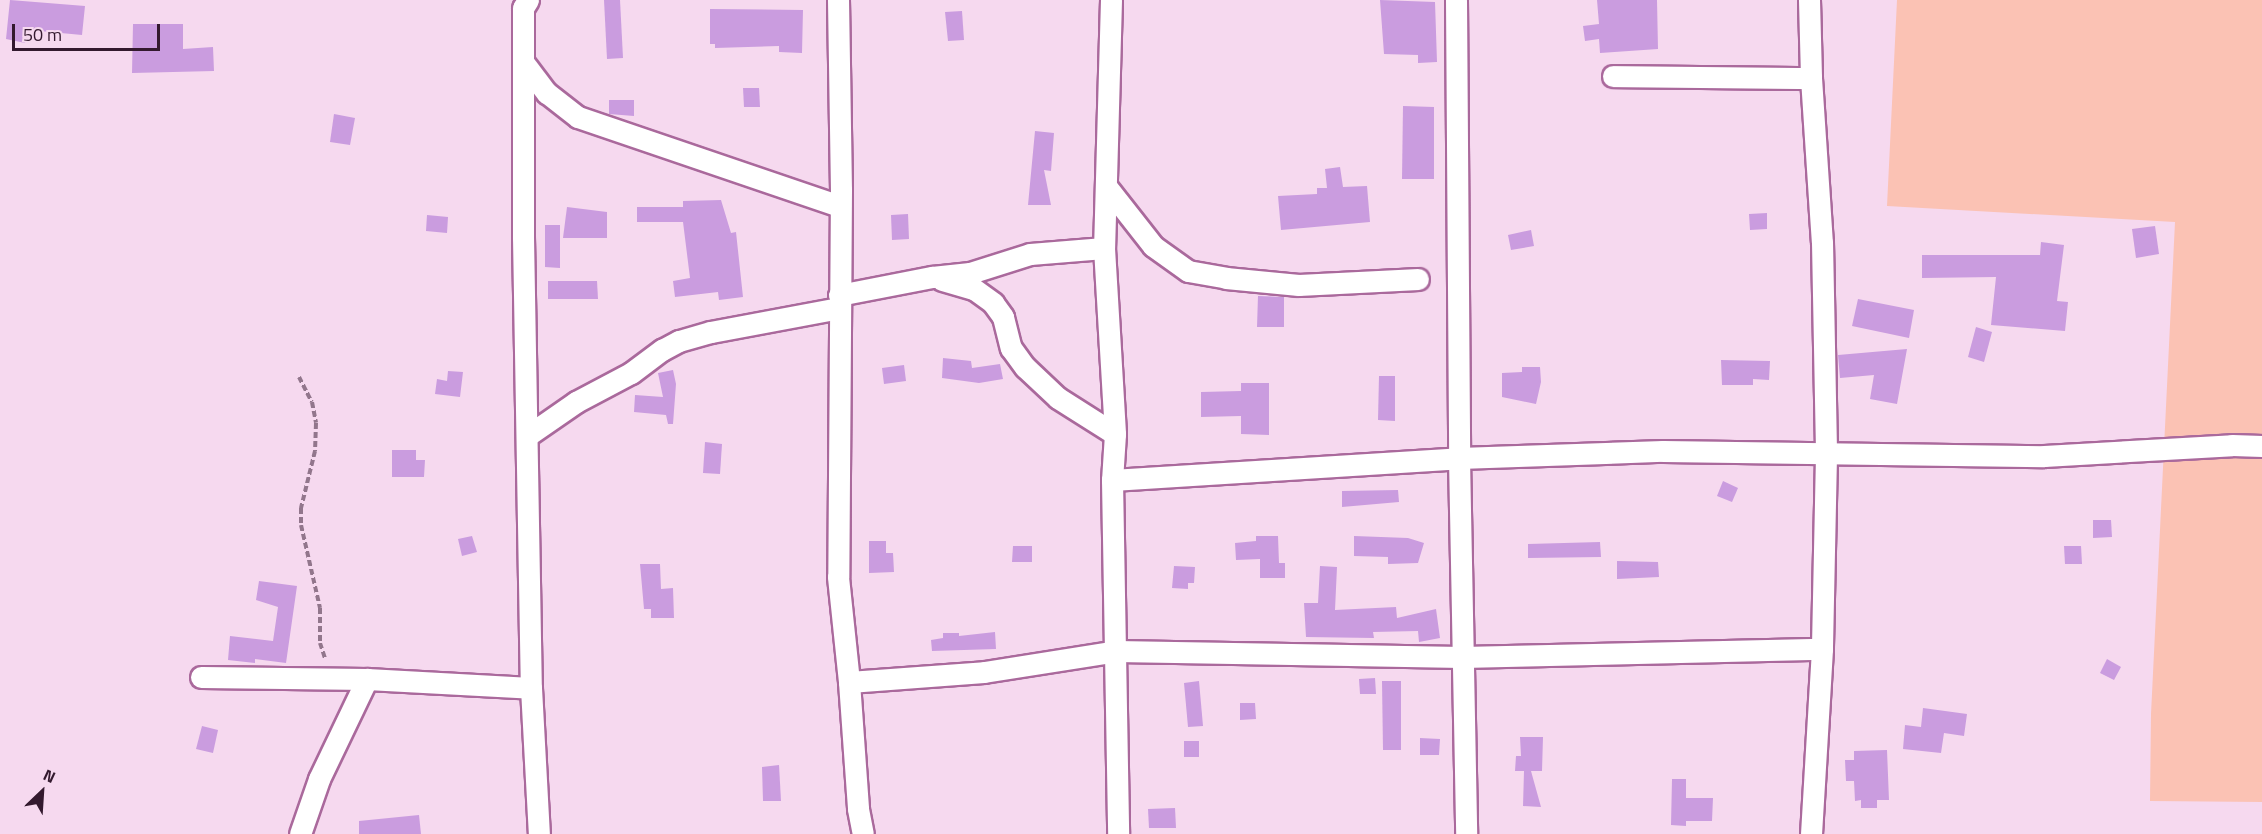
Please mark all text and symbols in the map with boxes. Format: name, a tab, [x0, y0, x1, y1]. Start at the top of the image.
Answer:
scale bar	[15, 12, 164, 50]
text: 50 m	[23, 21, 62, 48]
north arrow	[12, 762, 72, 822]
text: N	[40, 762, 60, 789]

